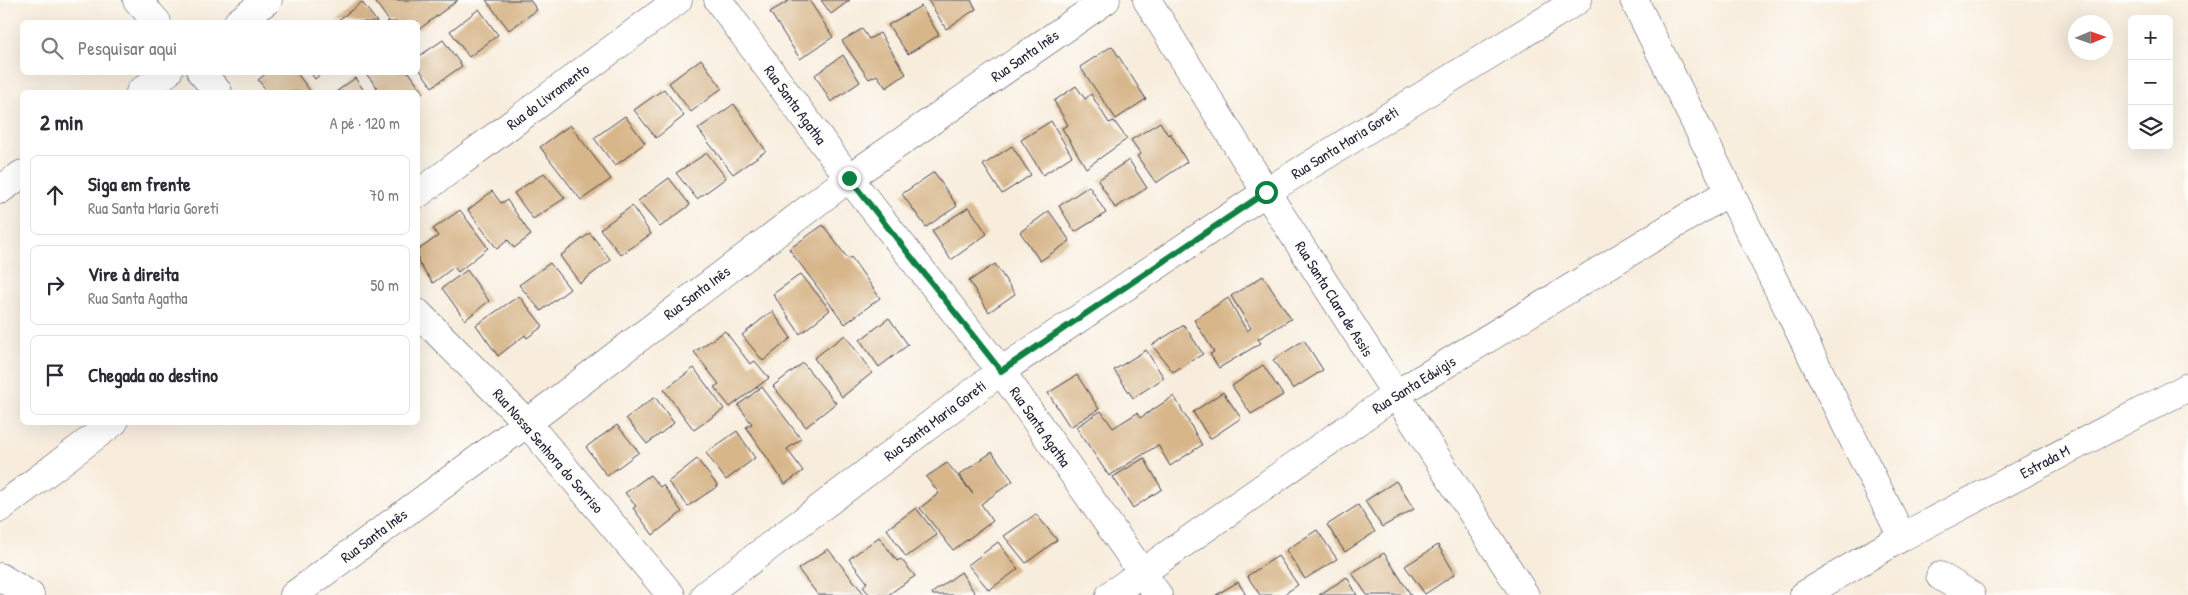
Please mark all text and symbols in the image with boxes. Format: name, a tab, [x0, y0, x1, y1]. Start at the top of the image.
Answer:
north arrow	[2068, 15, 2113, 60]
map controls	[2128, 15, 2173, 150]
button: +	[2128, 15, 2173, 60]
search box	[20, 20, 420, 75]
street label: Rua Santa Inês	[987, 24, 1063, 87]
icon: search	[38, 34, 66, 62]
text: Pesquisar aqui	[78, 35, 177, 61]
street label: Rua do Livramento	[502, 59, 593, 135]
button: −	[2128, 60, 2173, 105]
street label: Rua Santa Agatha	[759, 61, 831, 149]
street label: Rua Santa Maria Goreti	[1287, 101, 1402, 184]
button: layers	[2128, 105, 2173, 150]
text: 2 min	[40, 108, 83, 137]
text: A pé · 120 m	[330, 112, 400, 134]
route end	[838, 167, 861, 190]
text: Siga em frente	[88, 171, 191, 197]
icon: ahead	[41, 181, 69, 209]
route start	[1255, 181, 1278, 204]
text: 70 m	[369, 184, 399, 206]
text: Rua Santa Maria Goreti	[88, 197, 219, 219]
street label: Rua Santa Clara de Assis	[1290, 237, 1379, 361]
text: Vire à direita	[88, 261, 179, 287]
street label: Rua Santa Inês	[659, 261, 734, 325]
icon: right	[41, 271, 69, 299]
text: 50 m	[371, 274, 399, 296]
text: Rua Santa Agatha	[88, 287, 188, 309]
street label: Rua Santa Edwigis	[1368, 350, 1460, 419]
icon: arrive	[41, 361, 69, 389]
text: Chegada ao destino	[88, 362, 218, 388]
street label: Rua Santa Maria Goreti	[879, 375, 990, 466]
street label: Rua Santa Agatha	[1005, 382, 1076, 471]
street label: Rua Nossa Senhora do Sorriso	[488, 384, 609, 518]
street label: Estrada M	[2016, 440, 2073, 483]
street label: Rua Santa Inês	[336, 504, 411, 568]

